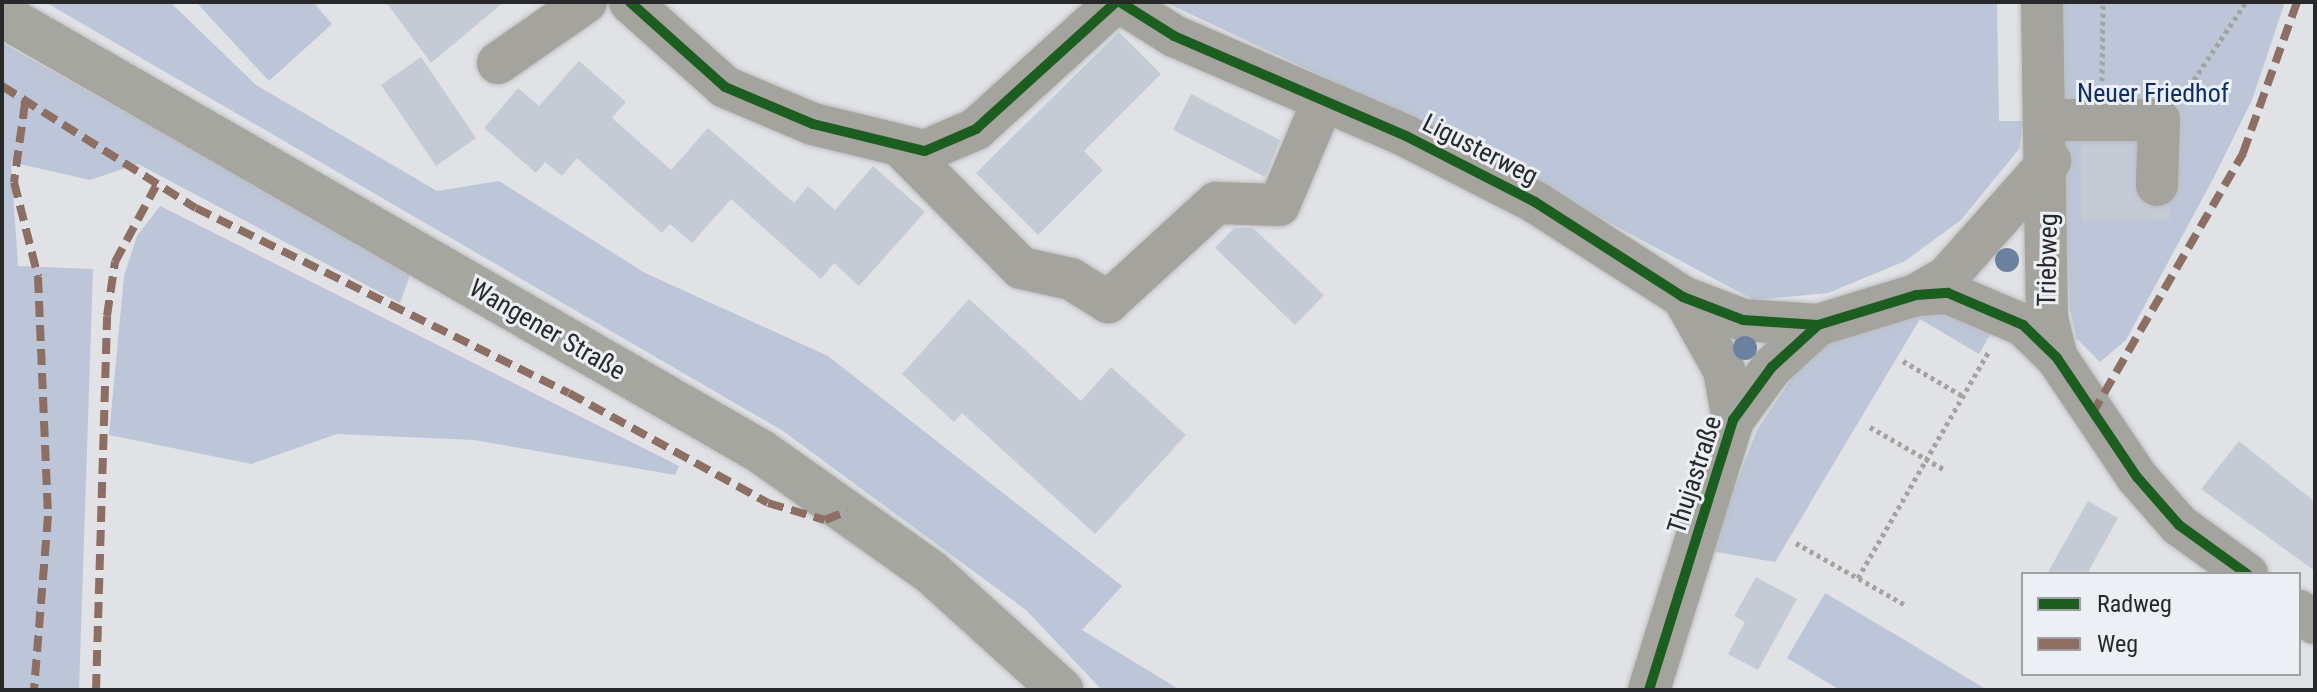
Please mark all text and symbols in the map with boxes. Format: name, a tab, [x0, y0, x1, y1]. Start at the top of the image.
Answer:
park label: Neuer Friedhof	[2077, 78, 2229, 110]
street label: Ligusterweg	[1417, 108, 1543, 192]
street label: Triebweg	[2032, 213, 2064, 307]
street label: Wangener Straße	[463, 273, 631, 387]
street label: Thujastraße	[1661, 412, 1729, 538]
legend	[2021, 572, 2301, 676]
text: Radweg	[2097, 590, 2172, 618]
text: Weg	[2097, 630, 2138, 658]

